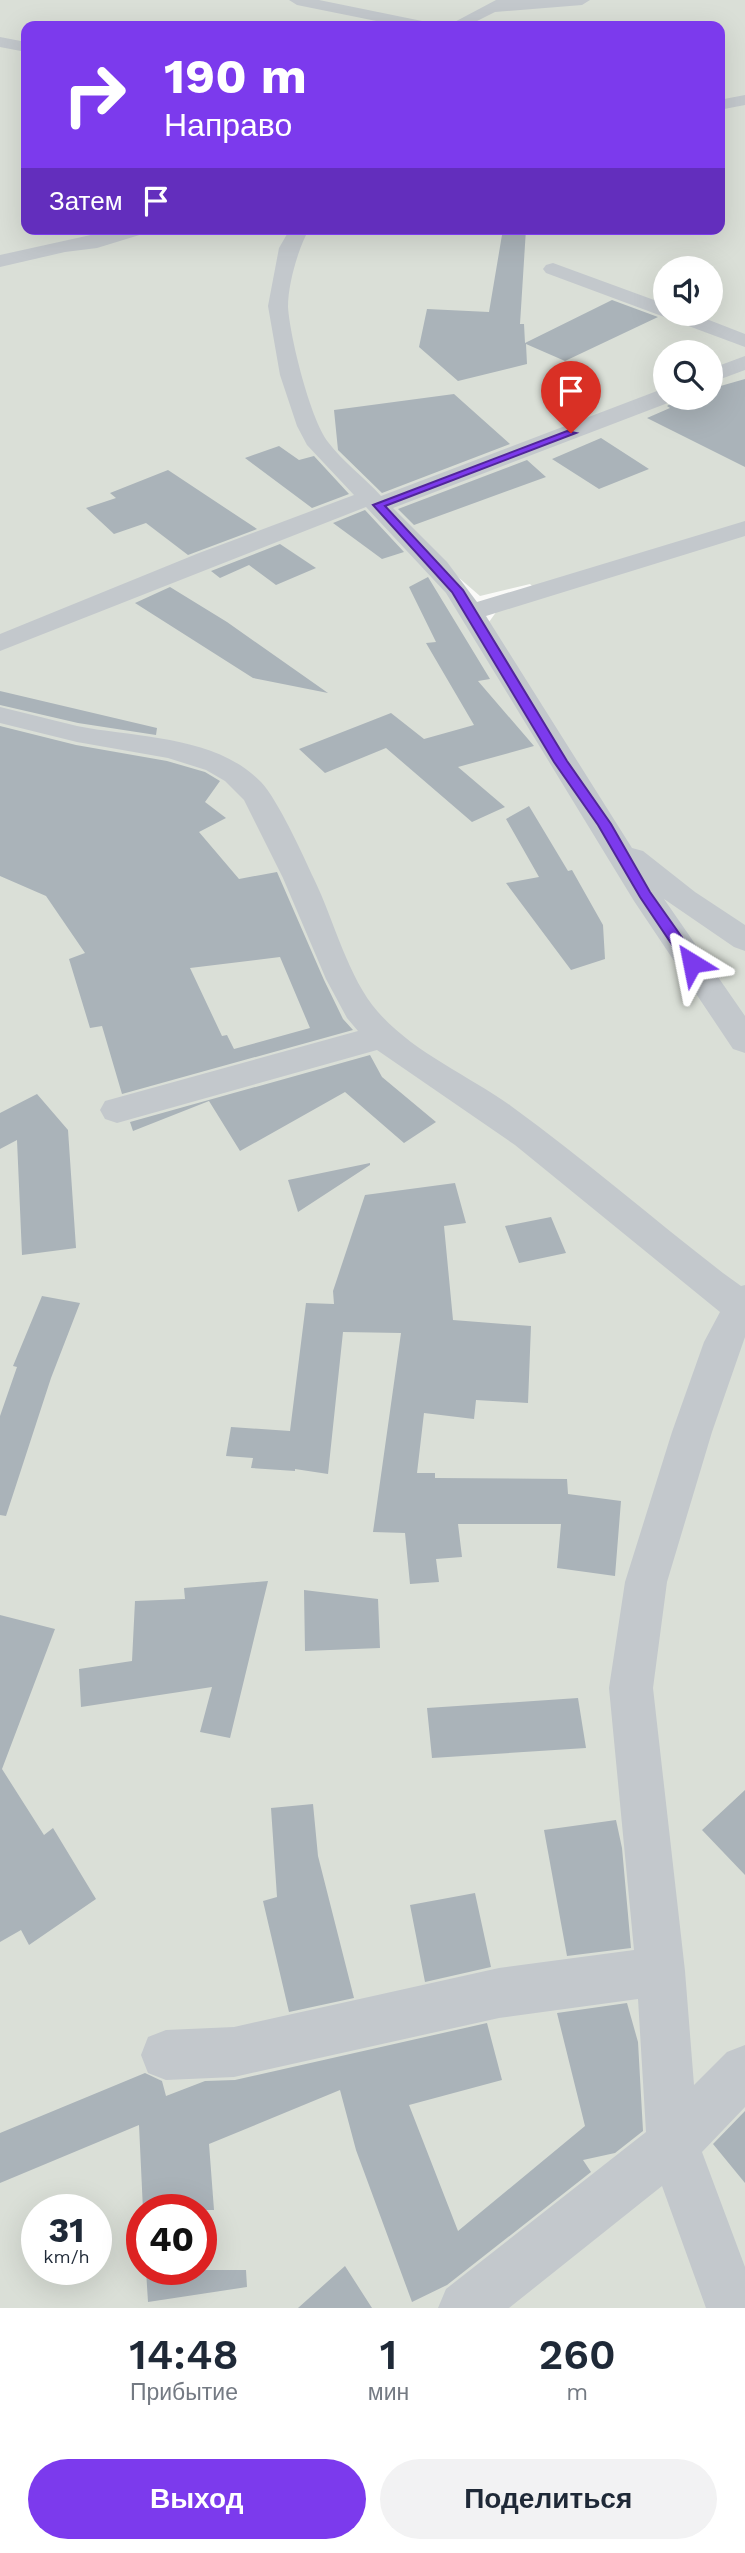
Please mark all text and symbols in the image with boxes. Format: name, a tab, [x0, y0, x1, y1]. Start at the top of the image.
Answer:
text: 190 m	[164, 47, 307, 105]
icon: right	[49, 49, 140, 140]
text: Направо	[164, 106, 292, 144]
icon: arrive	[137, 182, 175, 220]
text: Затем	[49, 186, 123, 216]
map controls	[653, 256, 723, 410]
button: sound	[653, 256, 723, 326]
button: search	[653, 340, 723, 410]
pin	[541, 361, 601, 433]
icon: arrive	[552, 372, 590, 410]
position arrow	[655, 926, 729, 1000]
speed limit sign: 40	[126, 2194, 217, 2285]
text: 31	[49, 2209, 84, 2251]
text: km/h	[43, 2246, 90, 2267]
text: 14:48	[129, 2330, 239, 2379]
text: 1	[380, 2330, 397, 2379]
text: 260	[538, 2330, 616, 2379]
text: Прибытие	[130, 2379, 238, 2406]
text: мин	[368, 2379, 409, 2406]
text: m	[566, 2379, 588, 2406]
button: Выход	[28, 2459, 366, 2539]
button: Поделиться	[380, 2459, 717, 2539]

